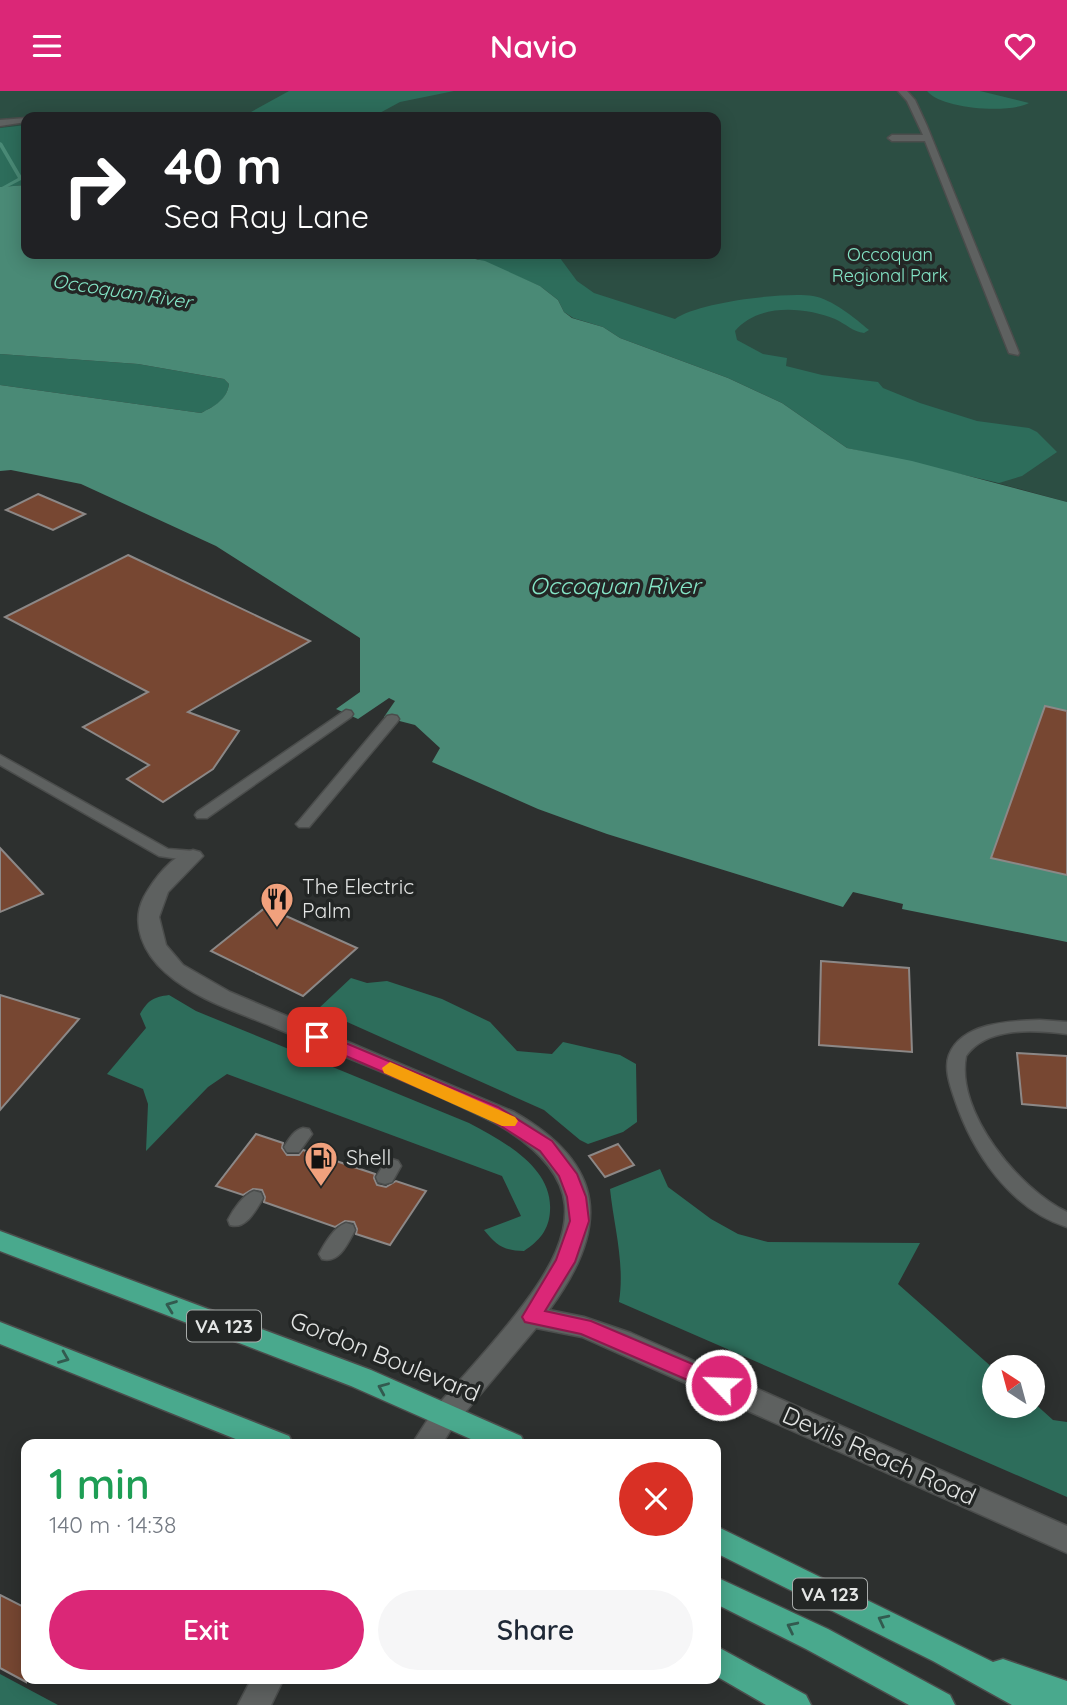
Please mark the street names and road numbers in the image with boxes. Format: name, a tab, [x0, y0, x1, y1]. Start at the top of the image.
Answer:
street label: Gordon Boulevard	[286, 1304, 485, 1408]
road number: VA 123	[187, 1310, 261, 1341]
street label: Devils Reach Road	[778, 1399, 981, 1511]
road number: VA 123	[793, 1579, 867, 1609]

